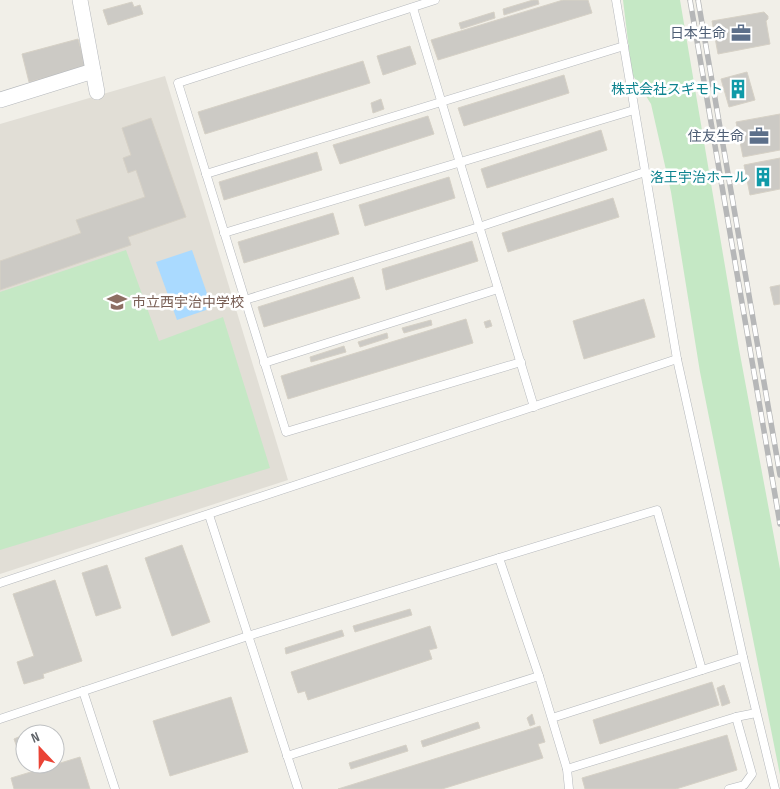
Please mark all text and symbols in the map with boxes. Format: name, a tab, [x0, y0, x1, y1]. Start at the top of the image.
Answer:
office icon: 日本生命	[730, 22, 752, 44]
place label: 日本生命	[670, 25, 726, 42]
building icon: 株式会社スギモト	[727, 78, 749, 100]
place label: 株式会社スギモト	[611, 81, 723, 98]
office icon: 住友生命	[748, 125, 770, 147]
place label: 住友生命	[688, 128, 744, 145]
building icon: 洛王宇治ホール	[752, 166, 774, 188]
place label: 洛王宇治ホール	[650, 169, 748, 186]
school or university icon: 市立西宇治中学校	[106, 291, 128, 313]
place label: 市立西宇治中学校	[132, 294, 244, 311]
north arrow	[15, 724, 65, 774]
text: N	[29, 728, 42, 747]

